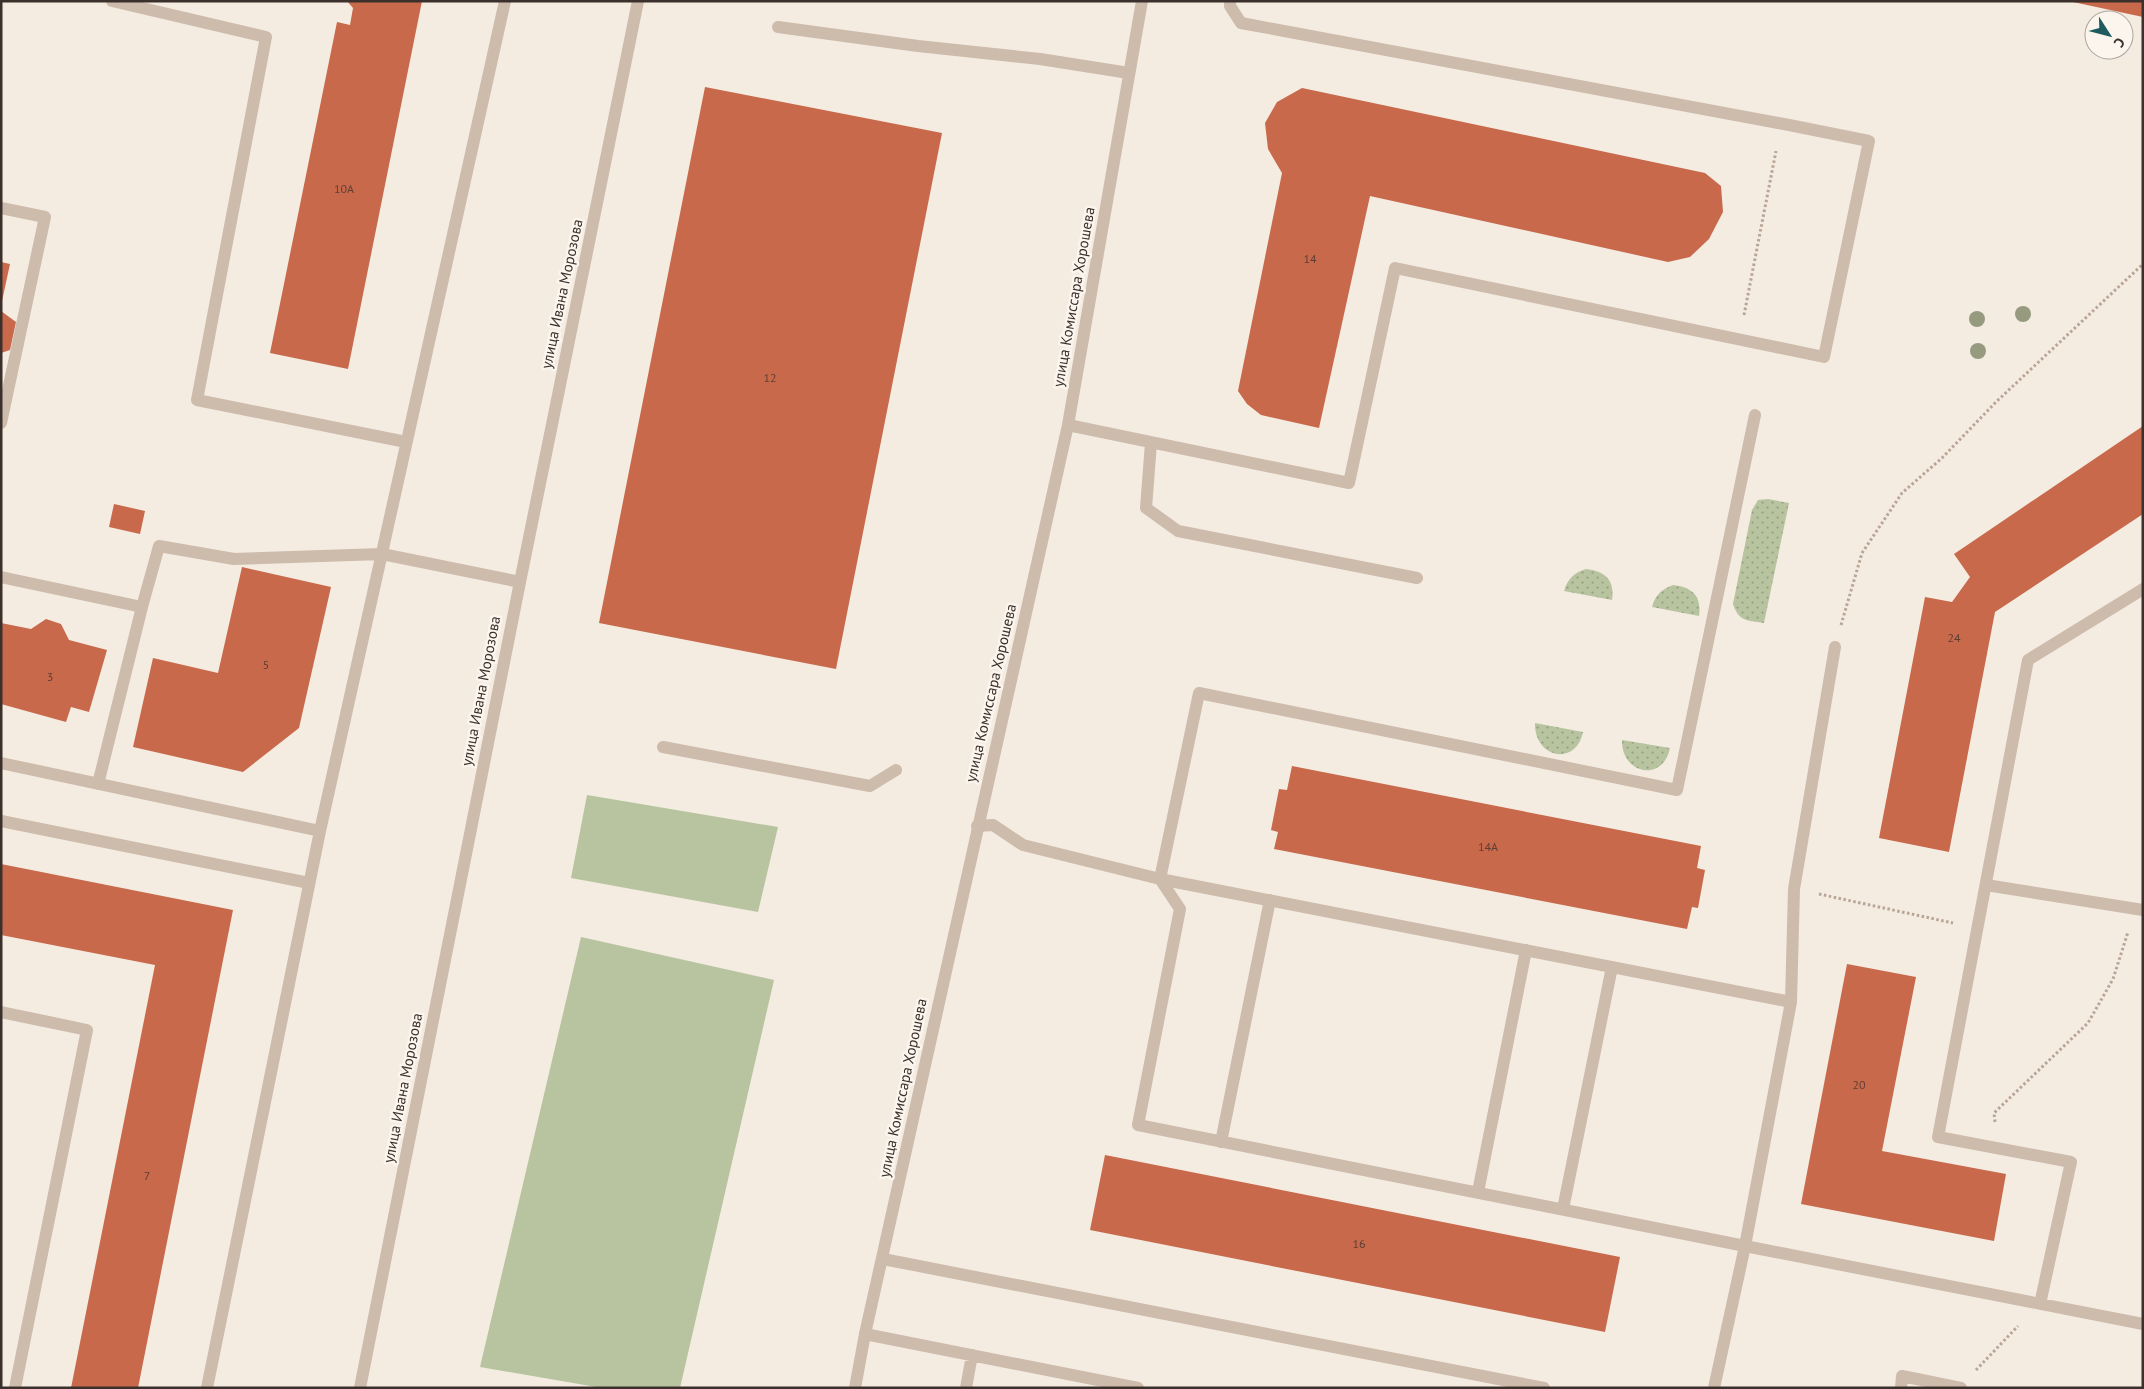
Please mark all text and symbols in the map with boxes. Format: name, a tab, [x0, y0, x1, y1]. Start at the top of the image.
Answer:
north arrow	[2084, 10, 2134, 60]
text: С	[2110, 34, 2129, 51]
house number: 10А	[334, 181, 354, 196]
street label: улица Комиссара Хорошева	[1048, 205, 1099, 388]
street label: улица Ивана Морозова	[536, 217, 587, 370]
house number: 14	[1303, 251, 1317, 266]
house number: 12	[763, 370, 777, 385]
street label: улица Комиссара Хорошева	[961, 602, 1020, 784]
street label: улица Ивана Морозова	[457, 614, 504, 768]
house number: 24	[1947, 630, 1961, 645]
house number: 5	[263, 657, 269, 672]
house number: 3	[47, 669, 53, 684]
house number: 14А	[1478, 839, 1498, 854]
street label: улица Комиссара Хорошева	[874, 997, 931, 1179]
street label: улица Ивана Морозова	[379, 1011, 426, 1165]
house number: 20	[1852, 1077, 1866, 1092]
house number: 7	[144, 1168, 150, 1183]
house number: 16	[1352, 1236, 1366, 1251]

